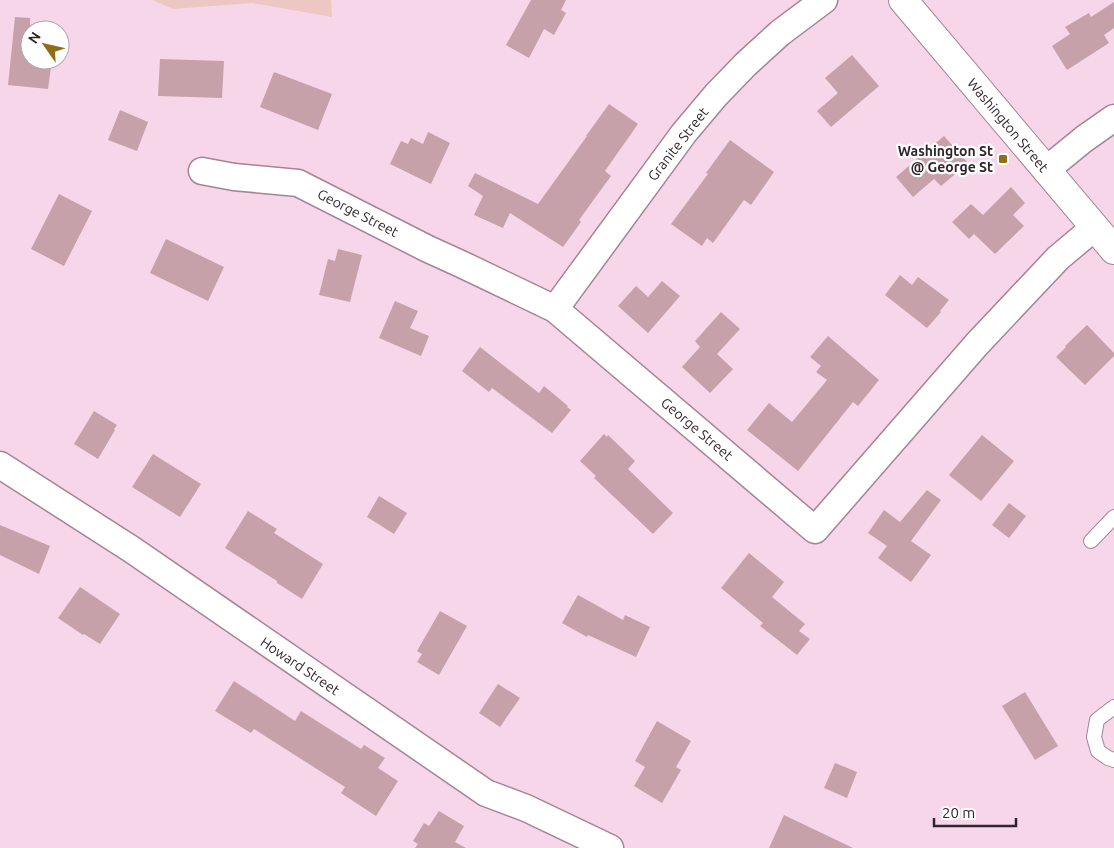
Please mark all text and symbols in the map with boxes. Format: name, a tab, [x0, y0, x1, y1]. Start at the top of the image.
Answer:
north arrow	[20, 20, 70, 70]
text: N	[25, 29, 44, 47]
street label: Washington Street	[964, 75, 1052, 175]
street label: Granite Street	[644, 104, 712, 184]
place label: Washington St @ George St	[898, 143, 993, 175]
marker: Washington St @ George St	[997, 153, 1009, 165]
street label: George Street	[315, 186, 402, 240]
street label: George Street	[658, 394, 736, 464]
street label: Howard Street	[257, 634, 343, 699]
scale bar	[934, 796, 1016, 828]
text: 20 m	[942, 804, 975, 821]

